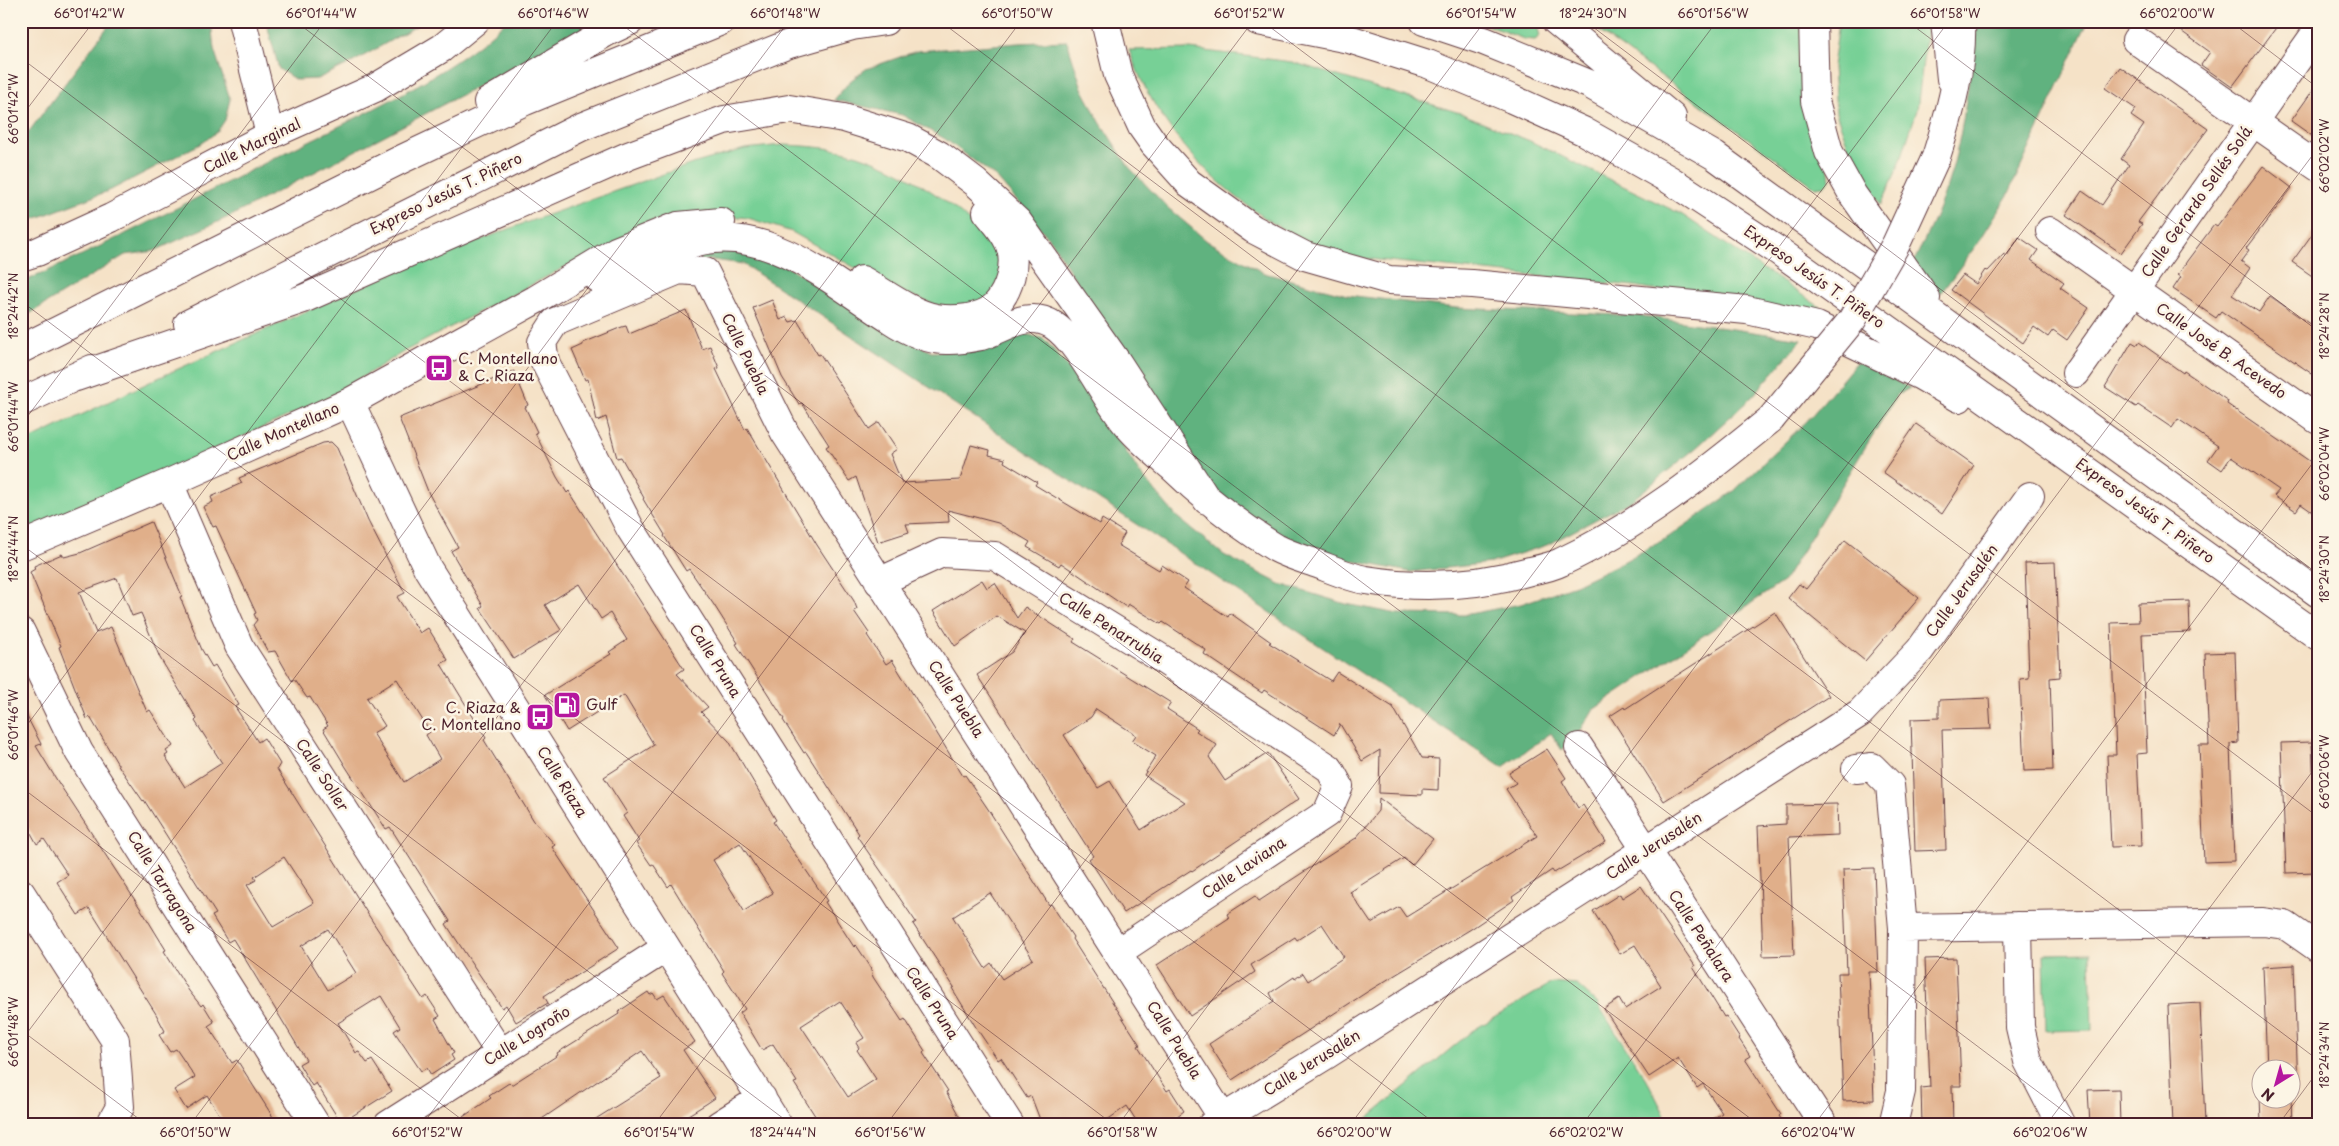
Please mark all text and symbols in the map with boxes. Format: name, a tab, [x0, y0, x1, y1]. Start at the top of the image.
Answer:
text: 66°01'42"W	[53, 4, 125, 22]
text: 66°01'44"W	[285, 4, 357, 22]
text: 66°01'46"W	[517, 4, 589, 22]
text: 66°01'48"W	[750, 4, 821, 22]
text: 66°01'50"W	[981, 4, 1053, 22]
text: 66°01'52"W	[1213, 4, 1285, 22]
text: 66°01'54"W	[1446, 4, 1517, 22]
text: 18°24'30"N	[1559, 4, 1627, 22]
text: 66°01'56"W	[1677, 4, 1749, 22]
text: 66°01'58"W	[1910, 4, 1981, 22]
text: 66°02'00"W	[2139, 4, 2215, 22]
text: 66°01'42"W	[4, 73, 22, 145]
street label: Calle Marginal	[199, 111, 304, 178]
text: 66°02'02"W	[2315, 118, 2333, 193]
street label: Calle Gerardo Sellés Solá	[2135, 120, 2257, 282]
street label: Expreso Jesús T. Piñero	[365, 146, 525, 240]
street label: Expreso Jesús T. Piñero	[1740, 218, 1890, 333]
text: 18°24'42"N	[4, 273, 22, 339]
text: 18°24'28"N	[2315, 292, 2333, 360]
street label: Calle José B. Acevedo	[2152, 296, 2292, 404]
street label: Calle Puebla	[717, 309, 776, 399]
place label: C. Montellano & C. Riaza	[458, 346, 558, 386]
bus stop icon: C. Montellano & C. Riaza	[424, 353, 454, 383]
text: 66°01'44"W	[4, 381, 22, 453]
street label: Calle Montellano	[223, 396, 342, 466]
text: 66°02'04"W	[2315, 426, 2333, 501]
street label: Expreso Jesús T. Piñero	[2072, 451, 2220, 568]
text: 18°24'44"N	[4, 516, 22, 582]
text: 18°24'30"N	[2315, 535, 2333, 603]
street label: Calle Jerusalén	[1919, 539, 2003, 642]
street label: Calle Penarrubia	[1055, 585, 1170, 669]
street label: Calle Pruna	[685, 619, 748, 702]
street label: Calle Puebla	[924, 655, 991, 742]
text: 66°01'46"W	[4, 689, 22, 761]
fuel station icon: Gulf	[552, 690, 582, 720]
place label: Gulf	[586, 692, 618, 715]
place label: C. Riaza & C. Montellano	[421, 695, 521, 735]
bus stop icon: C. Riaza & C. Montellano	[525, 702, 555, 732]
street label: Calle Soller	[291, 733, 356, 815]
text: 66°02'06"W	[2315, 734, 2333, 809]
street label: Calle Riaza	[532, 741, 595, 822]
street label: Calle Jerusalén	[1601, 805, 1706, 884]
street label: Calle Tarragona	[123, 826, 204, 937]
street label: Calle Laviana	[1196, 830, 1290, 904]
street label: Calle Peñalara	[1664, 885, 1741, 986]
street label: Calle Pruna	[901, 961, 966, 1044]
text: 66°01'48"W	[4, 996, 22, 1067]
street label: Calle Puebla	[1142, 996, 1209, 1083]
street label: Calle Logroño	[478, 999, 574, 1071]
text: 18°24'34"N	[2315, 1022, 2333, 1088]
street label: Calle Jerusalén	[1258, 1023, 1364, 1101]
north arrow	[2252, 1058, 2302, 1108]
text: N	[2257, 1083, 2279, 1107]
text: 66°01'50"W	[159, 1123, 231, 1141]
text: 66°01'52"W	[391, 1123, 463, 1141]
text: 66°01'54"W	[624, 1123, 695, 1141]
text: 18°24'44"N	[750, 1123, 816, 1141]
text: 66°01'56"W	[854, 1123, 926, 1141]
text: 66°01'58"W	[1087, 1123, 1158, 1141]
text: 66°02'00"W	[1316, 1123, 1392, 1141]
text: 66°02'02"W	[1549, 1123, 1624, 1141]
text: 66°02'04"W	[1781, 1123, 1856, 1141]
text: 66°02'06"W	[2013, 1123, 2088, 1141]

